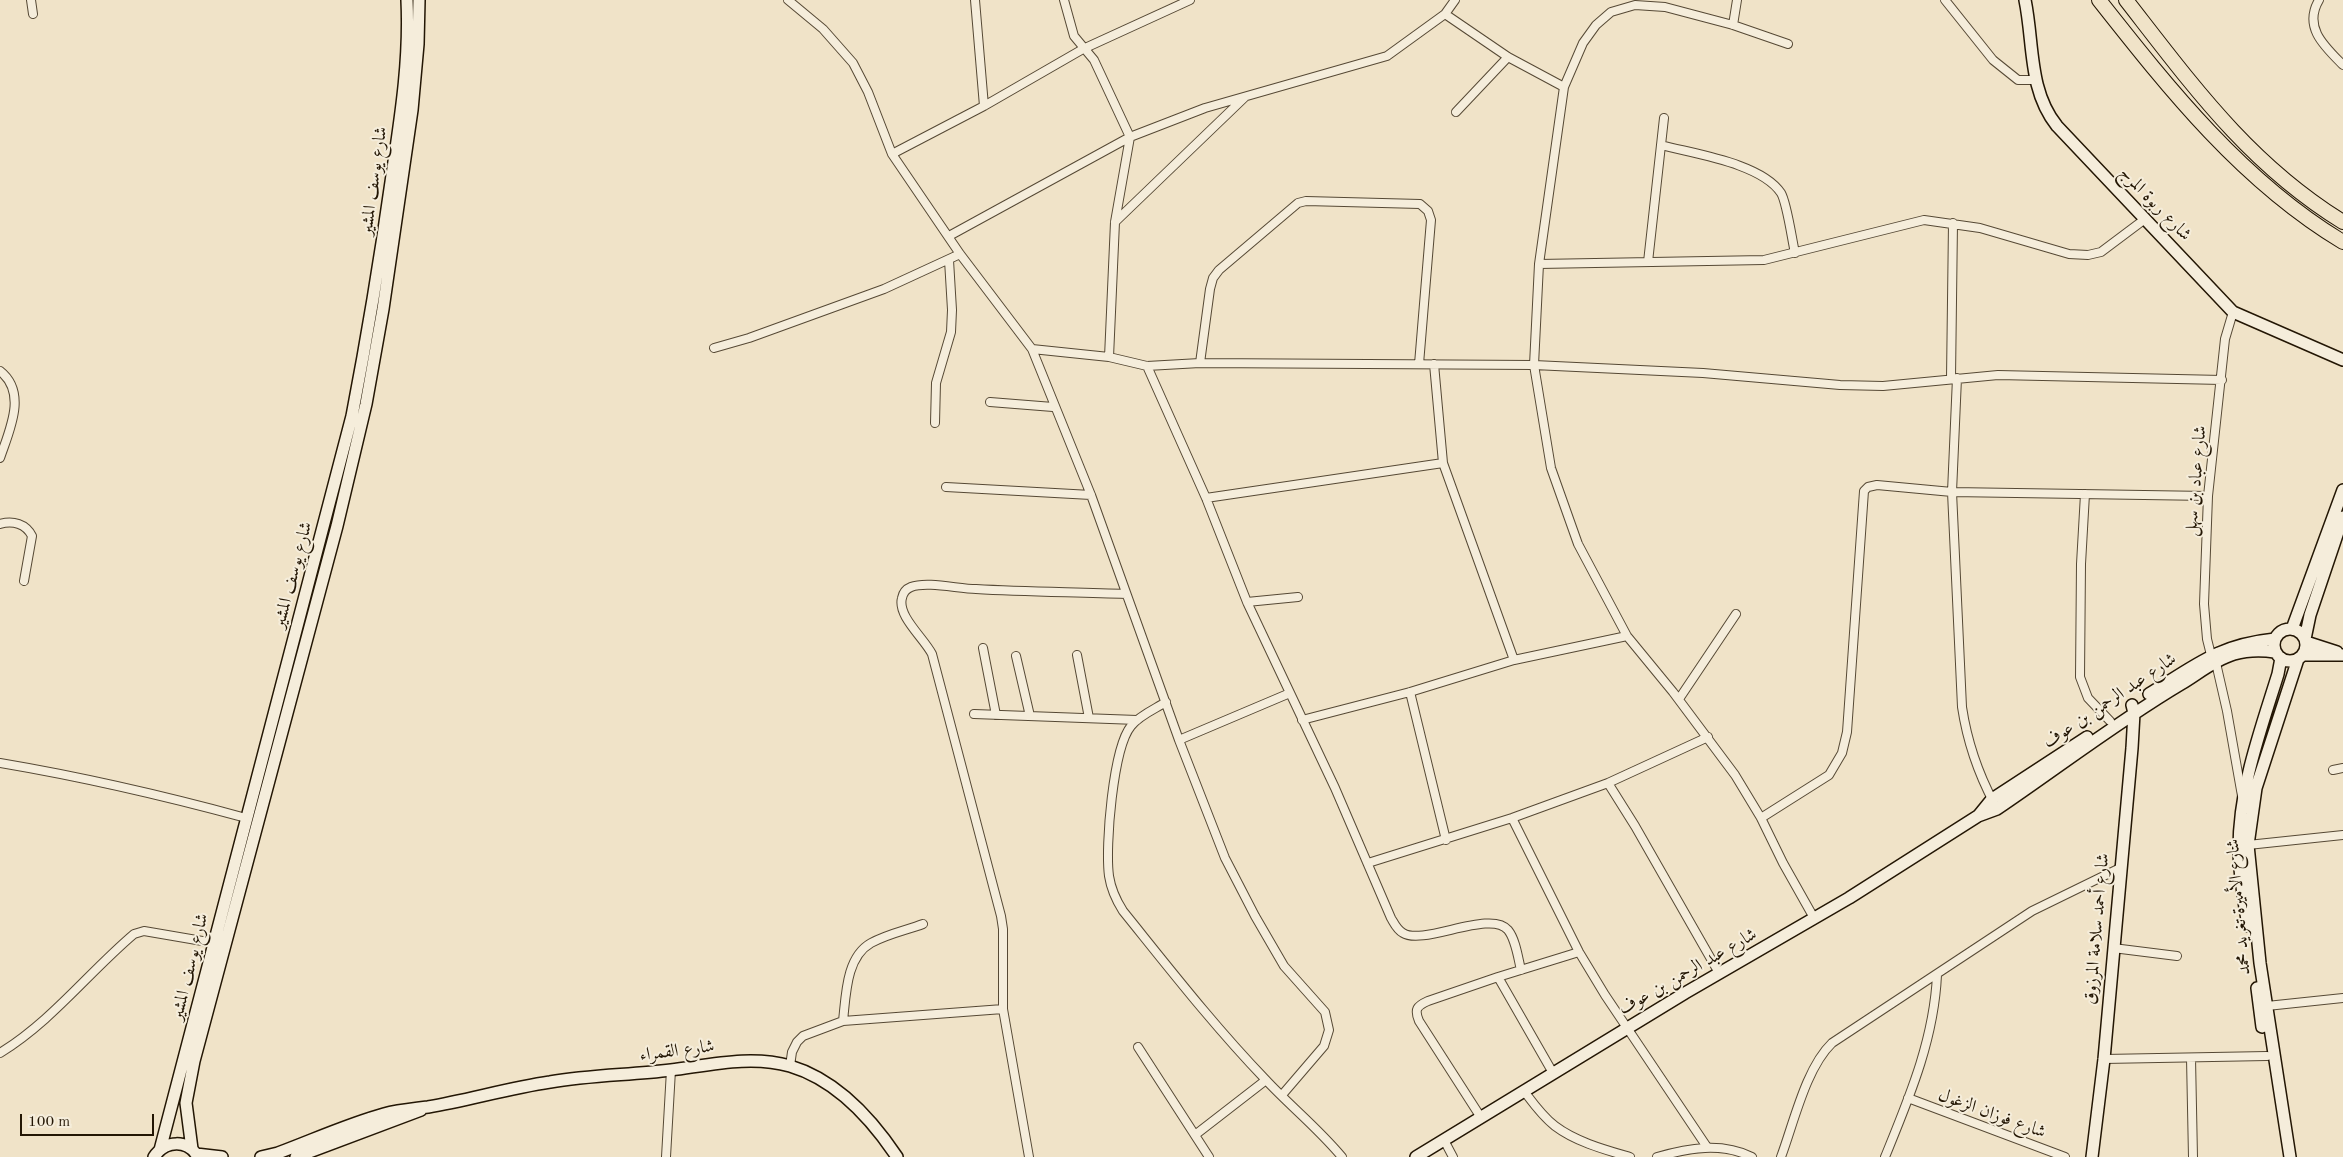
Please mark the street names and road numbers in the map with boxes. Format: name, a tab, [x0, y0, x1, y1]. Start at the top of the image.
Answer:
street label: شارع يوسف المشير	[356, 125, 392, 237]
street label: شارع ربوة المرج	[2114, 162, 2196, 246]
street label: شارع عباد بن سهل	[2180, 425, 2212, 537]
street label: شارع يوسف المشير	[268, 519, 318, 631]
street label: شارع عبد الرحمن بن عوف	[2039, 648, 2181, 754]
street label: شارع الأميرة تغريد محمد	[2222, 838, 2256, 976]
street label: شارع أحمد سلامة المرزوق	[2080, 852, 2114, 1006]
street label: شارع يوسف المشير	[166, 911, 214, 1023]
street label: شارع عبد الرحمن بن عوف	[1615, 924, 1761, 1020]
street label: شارع القمراء	[638, 1036, 716, 1066]
street label: شارع فوزان الزغول	[1935, 1085, 2049, 1143]

